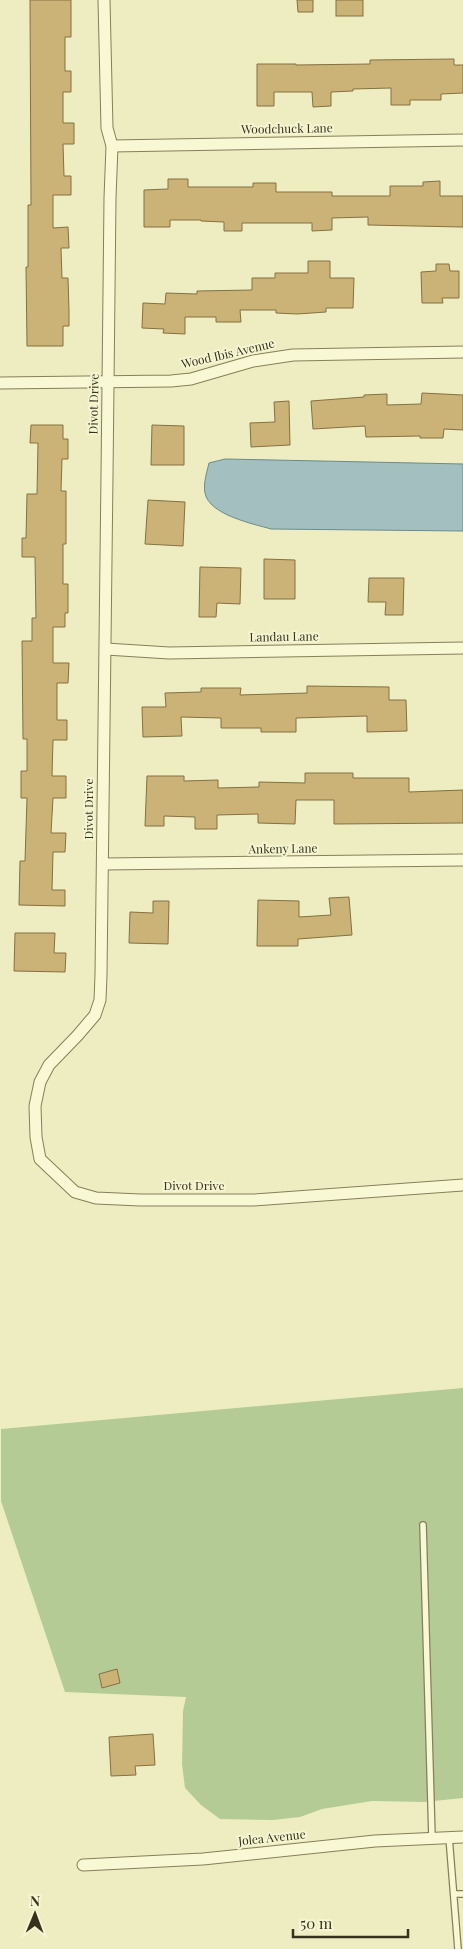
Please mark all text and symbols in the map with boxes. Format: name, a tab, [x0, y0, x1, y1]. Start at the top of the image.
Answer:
street label: Woodchuck Lane	[240, 119, 333, 137]
street label: Wood Ibis Avenue	[179, 335, 276, 372]
street label: Divot Drive	[84, 373, 102, 435]
street label: Landau Lane	[249, 627, 319, 645]
street label: Divot Drive	[80, 779, 96, 839]
street label: Ankeny Lane	[247, 839, 318, 857]
street label: Divot Drive	[164, 1177, 224, 1193]
street label: Jolea Avenue	[236, 1826, 306, 1849]
north arrow	[10, 1889, 60, 1939]
text: N	[30, 1891, 40, 1910]
scale bar	[293, 1906, 408, 1938]
text: 50 m	[300, 1913, 333, 1933]

